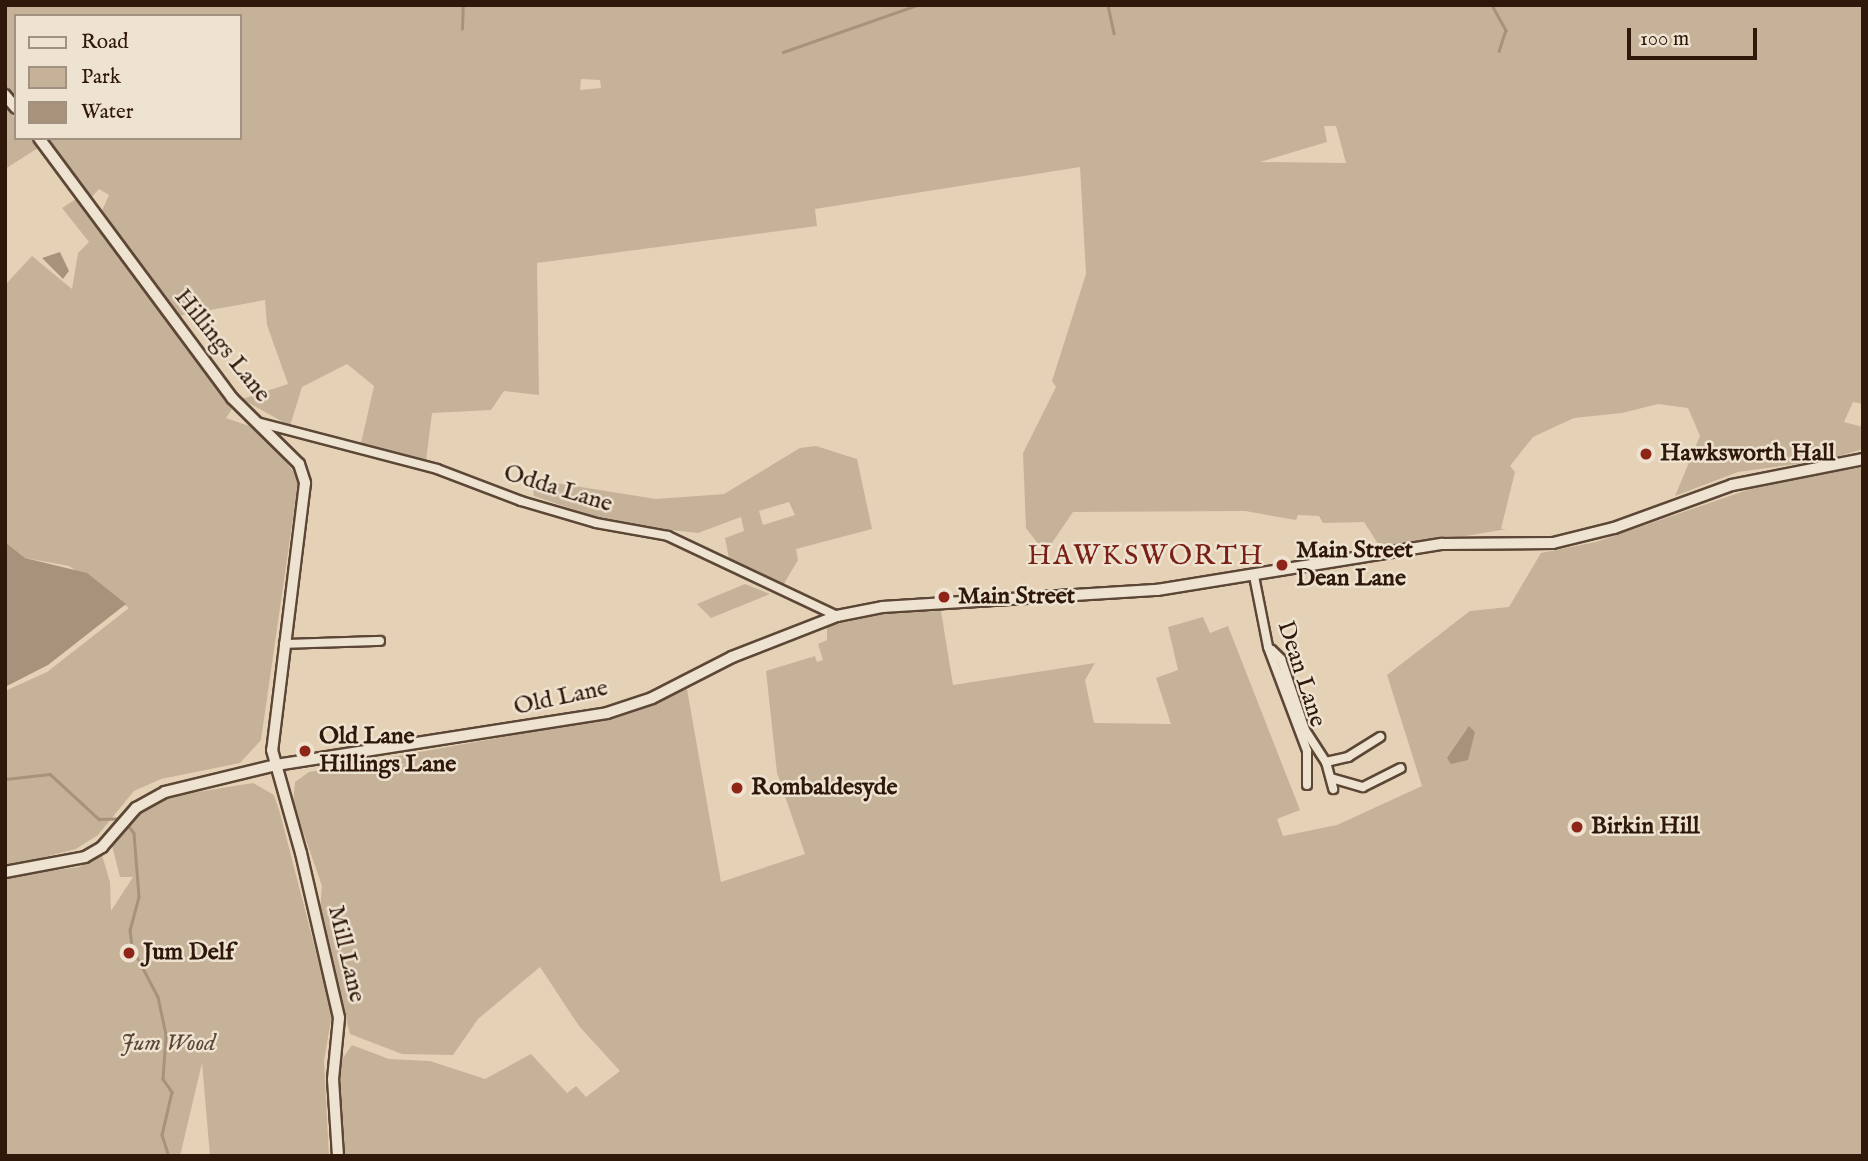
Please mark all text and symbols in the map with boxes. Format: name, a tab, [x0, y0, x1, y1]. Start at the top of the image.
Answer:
legend	[14, 14, 242, 140]
scale bar	[1630, 14, 1759, 58]
text: 100 m	[1640, 26, 1689, 53]
text: Road	[81, 29, 128, 56]
text: Park	[81, 64, 121, 91]
text: Water	[81, 99, 133, 126]
street label: Hillings Lane	[168, 284, 276, 408]
place label: Hawksworth Hall	[1660, 440, 1835, 468]
marker: Hawksworth Hall	[1638, 446, 1654, 462]
street label: Odda Lane	[500, 459, 616, 519]
place label: Main Street Dean Lane	[1296, 537, 1413, 593]
district label: HAWKSWORTH	[1028, 540, 1264, 574]
marker: Main Street Dean Lane	[1274, 557, 1290, 573]
place label: Main Street	[958, 583, 1075, 611]
marker: Main Street	[936, 589, 952, 605]
street label: Dean Lane	[1270, 617, 1332, 731]
street label: Old Lane	[511, 674, 611, 722]
place label: Old Lane Hillings Lane	[319, 723, 456, 779]
marker: Old Lane Hillings Lane	[297, 743, 313, 759]
place label: Rombaldesyde	[751, 774, 898, 802]
marker: Rombaldesyde	[729, 780, 745, 796]
place label: Birkin Hill	[1591, 813, 1699, 841]
marker: Birkin Hill	[1569, 819, 1585, 835]
street label: Mill Lane	[321, 903, 371, 1005]
place label: Jum Delf	[143, 939, 234, 967]
marker: Jum Delf	[121, 945, 137, 961]
park label: Jum Wood	[121, 1030, 215, 1058]

